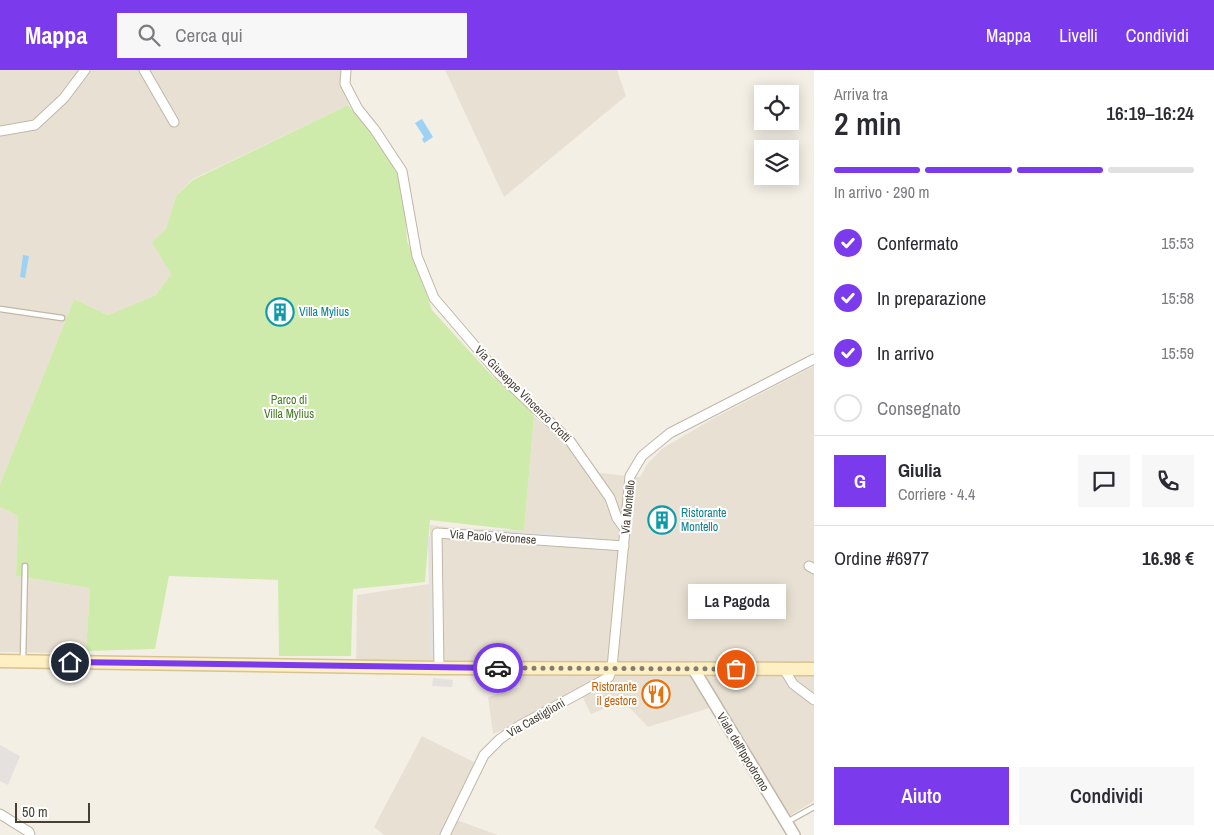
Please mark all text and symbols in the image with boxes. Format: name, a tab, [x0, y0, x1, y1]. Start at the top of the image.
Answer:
search box	[117, 13, 467, 58]
text: Mappa	[25, 19, 87, 51]
icon: search	[135, 21, 163, 49]
text: Cerca qui	[175, 22, 243, 48]
text: Mappa	[986, 23, 1031, 48]
text: Livelli	[1059, 23, 1098, 48]
text: Condividi	[1126, 23, 1189, 48]
text: Arriva tra	[834, 83, 888, 105]
map controls	[754, 85, 799, 185]
button: locate	[754, 85, 799, 130]
text: 16:19–16:24	[1106, 100, 1194, 126]
text: 2 min	[834, 102, 902, 145]
button: layers	[754, 140, 799, 185]
text: In arrivo · 290 m	[834, 181, 930, 203]
icon: check	[834, 229, 862, 257]
text: Confermato	[877, 230, 958, 256]
text: 15:53	[1161, 232, 1194, 254]
icon: check	[834, 284, 862, 312]
text: In preparazione	[877, 285, 986, 311]
text: 15:58	[1161, 287, 1194, 309]
building icon: Villa Mylius	[265, 297, 295, 327]
place label: Villa Mylius	[299, 304, 349, 320]
icon: check	[834, 339, 862, 367]
text: In arrivo	[877, 340, 934, 366]
street label: Via Giuseppe Vincenzo Crotti	[471, 342, 575, 446]
text: 15:59	[1161, 342, 1194, 364]
park label: Parco di Villa Mylius	[264, 392, 314, 422]
text: Consegnato	[877, 395, 961, 421]
button: chat	[1078, 455, 1130, 507]
button: phone	[1142, 455, 1194, 507]
text: Giulia	[898, 457, 941, 483]
text: G	[854, 468, 866, 494]
street label: Via Montello	[617, 479, 639, 535]
text: Corriere · 4.4	[898, 483, 975, 505]
building icon: Ristorante Montello	[647, 505, 677, 535]
place label: Ristorante Montello	[681, 505, 726, 535]
street label: Via Paolo Veronese	[449, 526, 537, 548]
text: Ordine #6977	[834, 545, 929, 571]
text: 16.98 €	[1142, 545, 1194, 571]
callout: La Pagoda	[687, 584, 785, 619]
text: La Pagoda	[704, 590, 770, 612]
pin	[49, 641, 91, 683]
courier	[473, 643, 523, 693]
icon: home	[56, 648, 84, 676]
pin	[715, 648, 757, 690]
icon: car	[484, 654, 512, 682]
icon: bag	[722, 655, 750, 683]
place label: Ristorante il gestore	[592, 679, 637, 709]
restaurant icon: Ristorante il gestore	[641, 679, 671, 709]
street label: Via Castiglioni	[504, 695, 568, 741]
street label: Viale dell'Ippodromo	[713, 710, 773, 794]
button: Aiuto	[834, 767, 1009, 825]
button: Condividi	[1019, 767, 1194, 825]
scale bar	[15, 800, 90, 823]
text: 50 m	[22, 803, 48, 821]

